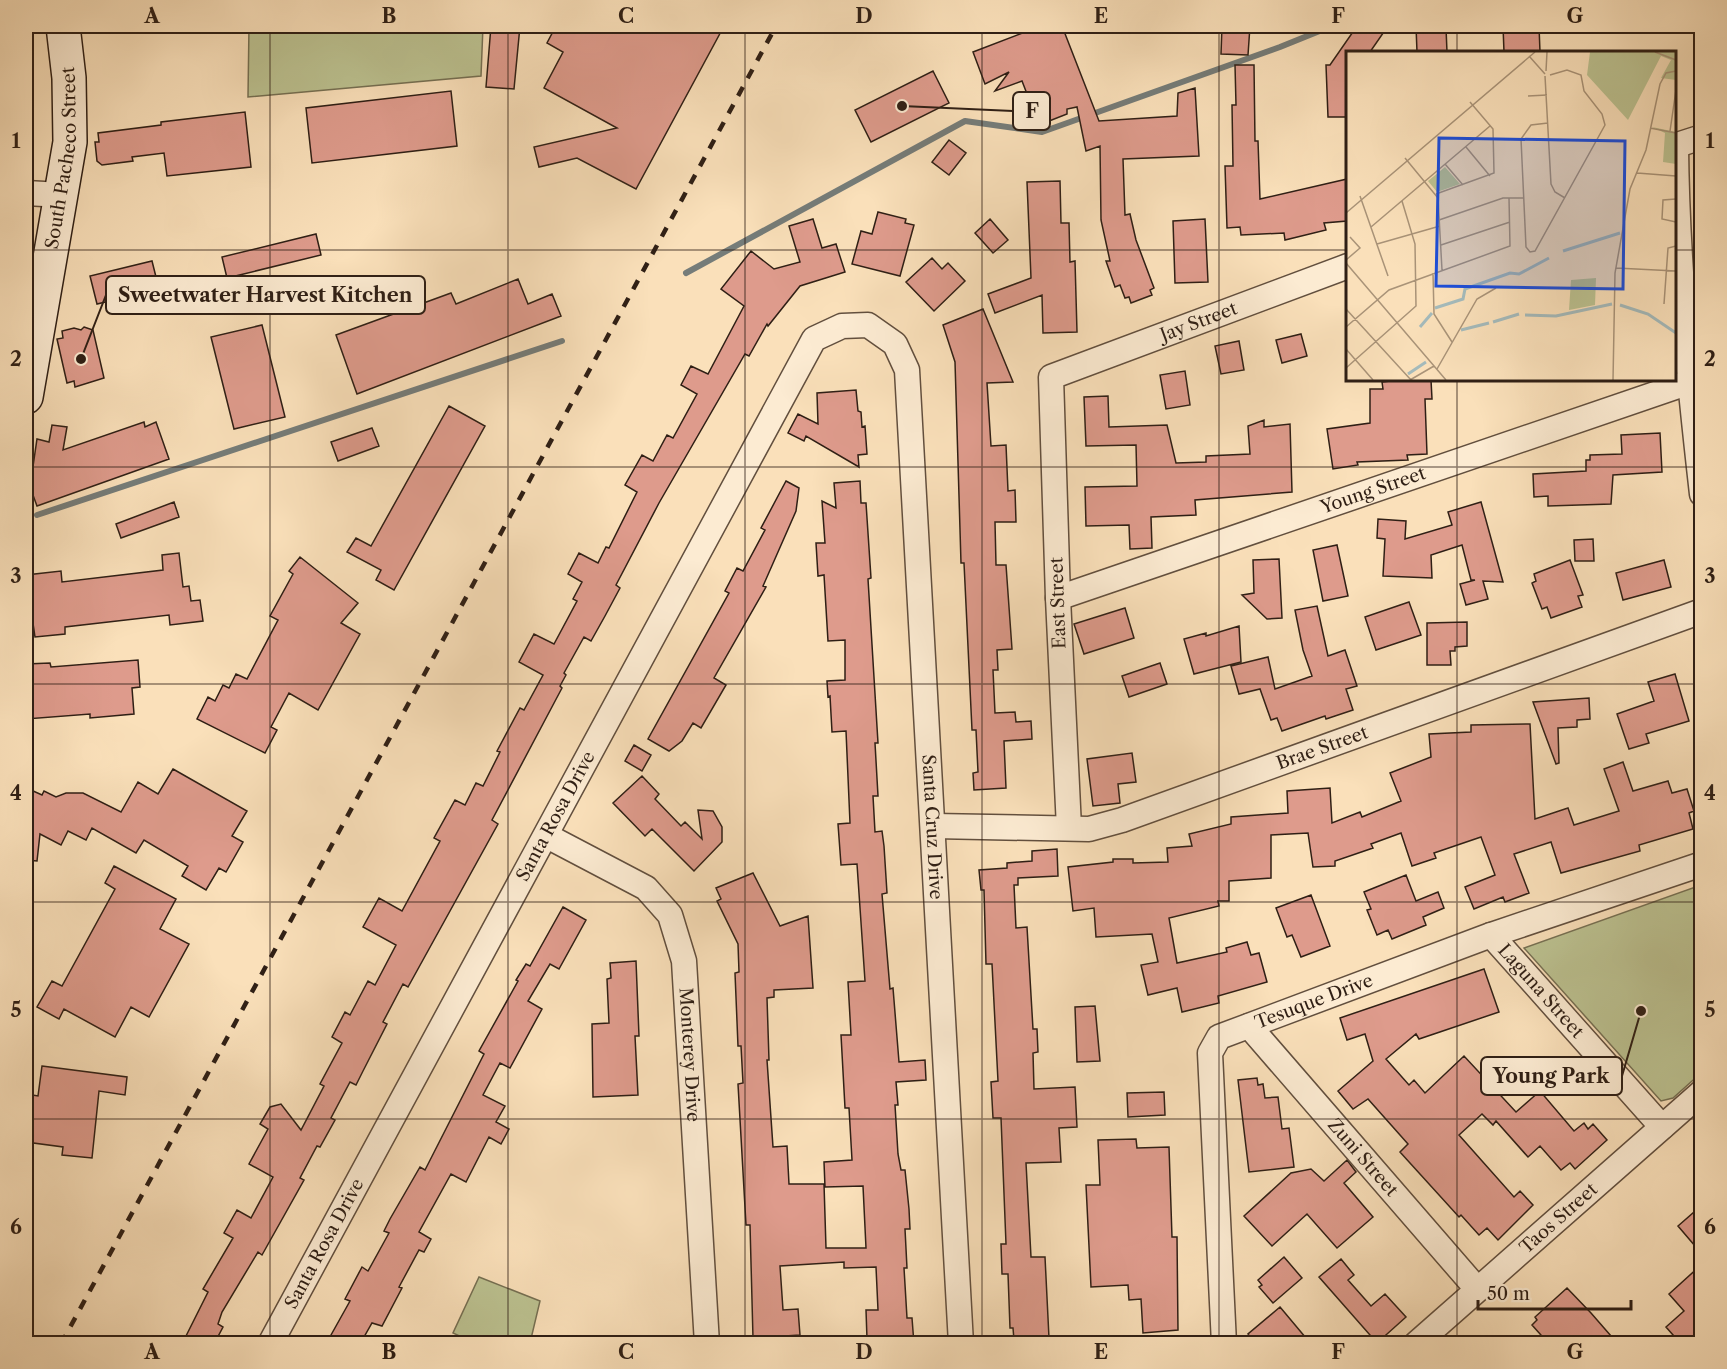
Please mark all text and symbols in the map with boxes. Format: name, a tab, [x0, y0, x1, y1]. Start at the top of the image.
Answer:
text: A	[143, 4, 160, 28]
text: B	[382, 4, 397, 28]
text: C	[618, 4, 634, 28]
text: D	[855, 4, 873, 28]
text: E	[1094, 4, 1108, 28]
text: F	[1331, 4, 1345, 28]
text: G	[1567, 4, 1584, 28]
inset map	[1346, 51, 1676, 381]
street label: South Pacheco Street	[41, 65, 81, 251]
callout: F	[1013, 92, 1050, 130]
text: F	[1025, 99, 1039, 123]
text: 1	[12, 129, 21, 153]
text: 1	[1706, 129, 1715, 153]
callout: Sweetwater Harvest Kitchen	[106, 276, 425, 314]
text: Sweetwater Harvest Kitchen	[118, 283, 413, 307]
street label: Jay Street	[1154, 297, 1241, 347]
text: 2	[10, 347, 22, 371]
text: 2	[1704, 347, 1716, 371]
street label: Young Street	[1317, 462, 1429, 519]
street label: East Street	[1045, 556, 1071, 649]
text: 3	[10, 564, 22, 588]
text: 3	[1704, 564, 1716, 588]
street label: Brae Street	[1274, 721, 1371, 774]
street label: Santa Rosa Drive	[511, 747, 600, 885]
street label: Santa Cruz Drive	[917, 754, 947, 900]
text: 4	[10, 781, 22, 805]
text: 4	[1704, 781, 1716, 805]
street label: Laguna Street	[1493, 939, 1589, 1043]
street label: Tesuque Drive	[1252, 969, 1376, 1034]
street label: Monterey Drive	[675, 987, 705, 1123]
text: 5	[10, 998, 22, 1022]
text: 5	[1704, 998, 1716, 1022]
callout: Young Park	[1481, 1057, 1622, 1095]
text: Young Park	[1492, 1064, 1610, 1088]
street label: Zuni Street	[1323, 1114, 1403, 1201]
street label: Santa Rosa Drive	[280, 1175, 368, 1313]
street label: Taos Street	[1515, 1178, 1602, 1258]
text: 6	[10, 1215, 22, 1239]
text: 6	[1704, 1215, 1716, 1239]
scale bar	[1478, 1273, 1631, 1311]
text: 50 m	[1487, 1283, 1530, 1305]
text: A	[143, 1340, 160, 1364]
text: B	[382, 1340, 397, 1364]
text: C	[618, 1340, 634, 1364]
text: D	[855, 1340, 873, 1364]
text: E	[1094, 1340, 1108, 1364]
text: F	[1331, 1340, 1345, 1364]
text: G	[1567, 1340, 1584, 1364]

